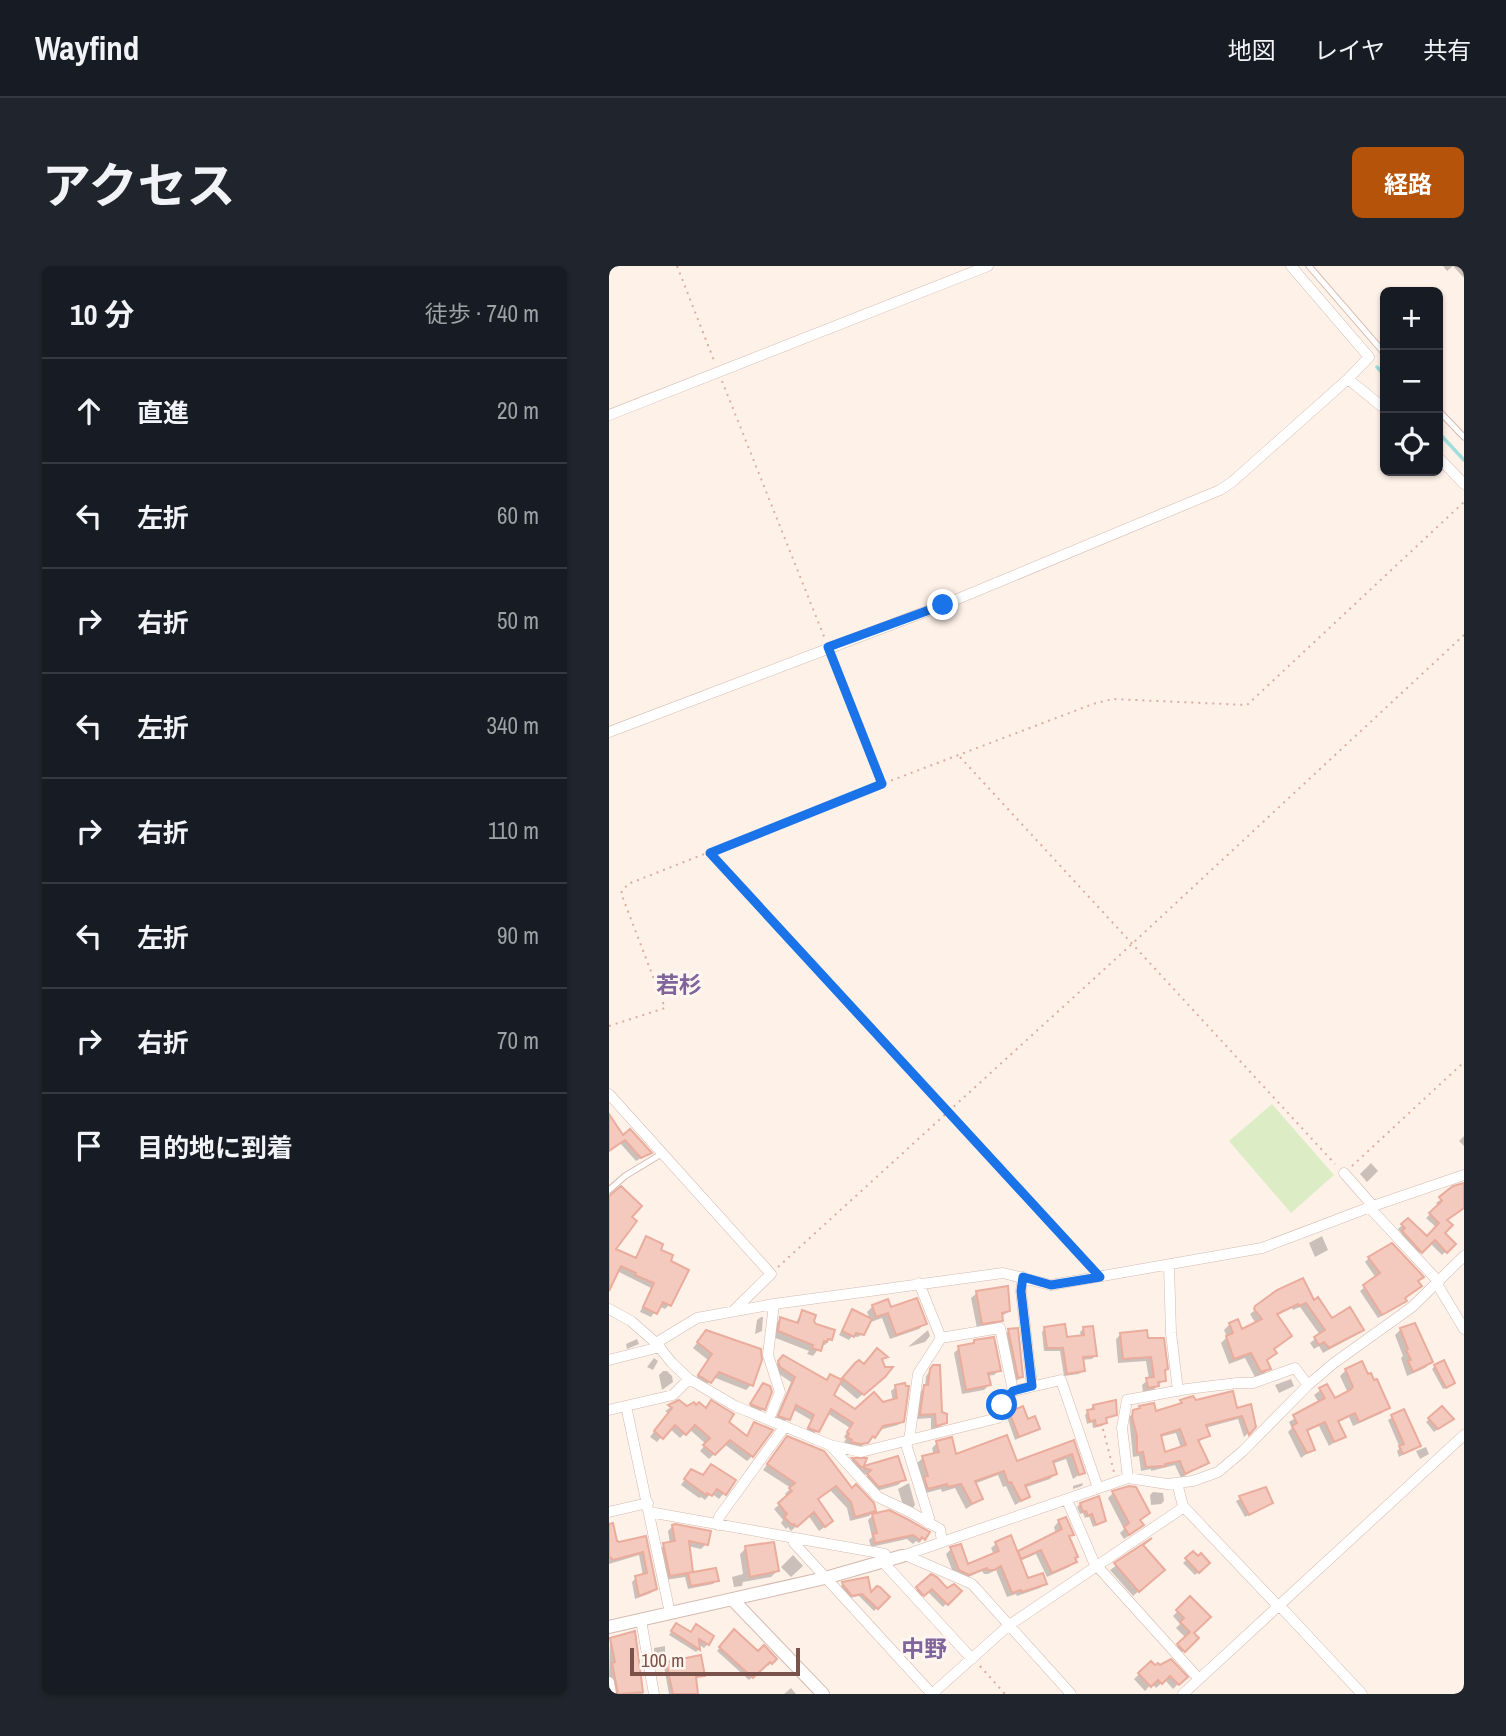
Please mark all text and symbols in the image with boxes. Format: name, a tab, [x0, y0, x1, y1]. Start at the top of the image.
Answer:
text: Wayfind	[35, 26, 139, 70]
text: 地図	[1228, 34, 1276, 66]
text: レイヤ	[1314, 34, 1385, 66]
text: 共有	[1423, 34, 1471, 66]
button: 経路	[1352, 147, 1464, 218]
text: アクセス	[42, 152, 236, 218]
map controls	[1380, 287, 1443, 476]
button: +	[1380, 287, 1443, 350]
text: 10 分	[70, 294, 134, 334]
text: 徒歩 · 740 m	[425, 298, 539, 329]
button: −	[1380, 350, 1443, 413]
icon: ahead	[70, 392, 108, 430]
text: 直進	[137, 395, 189, 430]
text: 20 m	[497, 395, 539, 426]
button: locate	[1380, 413, 1443, 476]
icon: left	[70, 497, 108, 535]
text: 左折	[137, 500, 189, 535]
text: 60 m	[497, 500, 539, 531]
route end	[927, 589, 958, 620]
icon: right	[70, 602, 108, 640]
text: 右折	[137, 605, 189, 640]
text: 50 m	[497, 605, 539, 636]
icon: left	[70, 707, 108, 745]
text: 左折	[137, 710, 189, 745]
text: 340 m	[487, 710, 539, 741]
icon: right	[70, 812, 108, 850]
text: 右折	[137, 815, 189, 850]
text: 110 m	[488, 815, 539, 846]
icon: left	[70, 917, 108, 955]
text: 左折	[137, 920, 189, 955]
text: 90 m	[497, 920, 539, 951]
district label: 若杉	[656, 969, 702, 1000]
icon: right	[70, 1022, 108, 1060]
text: 右折	[137, 1025, 189, 1060]
text: 70 m	[497, 1025, 539, 1056]
icon: arrive	[70, 1127, 108, 1165]
text: 目的地に到着	[137, 1130, 293, 1165]
route start	[986, 1389, 1017, 1420]
district label: 中野	[901, 1633, 947, 1664]
scale bar	[630, 1645, 800, 1677]
text: 100 m	[641, 1647, 684, 1673]

